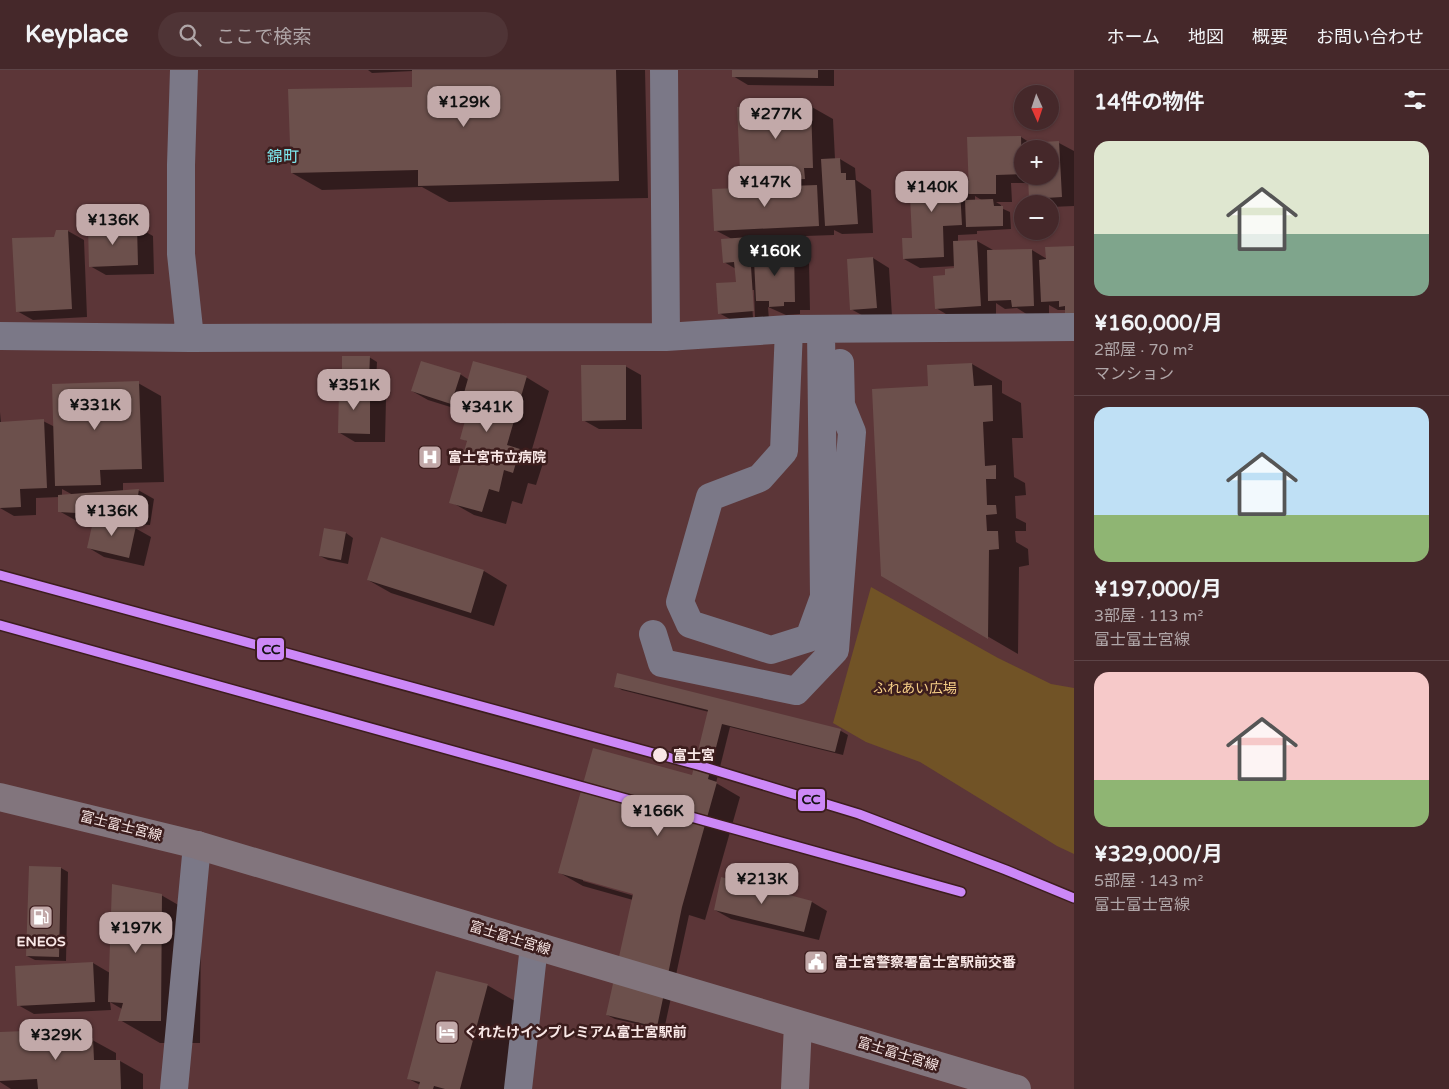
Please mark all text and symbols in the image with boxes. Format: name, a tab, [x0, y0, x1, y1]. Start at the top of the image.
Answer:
search box	[158, 12, 508, 57]
text: Keyplace	[25, 20, 128, 49]
icon: search	[176, 21, 204, 49]
text: ここで検索	[216, 26, 311, 48]
text: ホーム	[1107, 26, 1160, 48]
text: 地図	[1188, 26, 1224, 48]
text: 概要	[1252, 26, 1288, 48]
text: お問い合わせ	[1316, 26, 1424, 48]
pin: ¥129K	[429, 85, 499, 128]
north arrow	[1014, 85, 1059, 130]
map controls	[1014, 85, 1059, 240]
icon: filters	[1401, 86, 1429, 114]
text: 14件の物件	[1094, 90, 1204, 115]
text: ¥129K	[438, 92, 490, 112]
pin: ¥277K	[741, 98, 811, 140]
text: ¥277K	[750, 104, 802, 124]
button: +	[1014, 140, 1059, 185]
district label: 錦町	[267, 147, 299, 167]
pin: ¥147K	[730, 166, 800, 208]
pin: ¥140K	[897, 170, 967, 213]
text: ¥147K	[739, 172, 791, 192]
icon: home	[1217, 174, 1307, 264]
text: ¥140K	[906, 177, 958, 197]
button: −	[1014, 195, 1059, 240]
pin: ¥136K	[78, 204, 148, 246]
text: ¥136K	[87, 210, 139, 230]
pin: ¥160K	[740, 234, 810, 277]
text: ¥160K	[749, 241, 801, 261]
text: ¥160,000/月	[1094, 311, 1223, 336]
text: 2部屋 · 70 m²	[1094, 340, 1193, 360]
text: マンション	[1094, 364, 1174, 384]
pin: ¥351K	[319, 368, 389, 411]
text: ¥351K	[328, 375, 380, 395]
pin: ¥331K	[60, 388, 130, 431]
pin: ¥341K	[452, 390, 522, 433]
text: ¥331K	[69, 395, 121, 415]
text: ¥341K	[461, 397, 513, 417]
icon: home	[1217, 439, 1307, 529]
hospital icon: 富士宮市立病院	[417, 444, 443, 470]
place label: 富士宮市立病院	[448, 449, 546, 466]
pin: ¥136K	[77, 494, 147, 537]
text: ¥136K	[86, 501, 138, 521]
text: ¥197,000/月	[1094, 577, 1222, 602]
text: 3部屋 · 113 m²	[1094, 606, 1203, 626]
text: 富士富士宮線	[1094, 630, 1190, 650]
line badge: CC	[256, 637, 285, 661]
text: CC	[261, 641, 281, 658]
park label: ふれあい広場	[873, 680, 957, 697]
icon: home	[1217, 704, 1307, 794]
marker: 富士宮	[651, 746, 669, 764]
place label: 富士宮	[673, 747, 715, 764]
line badge: CC	[797, 788, 826, 812]
text: CC	[801, 791, 821, 808]
pin: ¥166K	[623, 794, 693, 837]
text: ¥166K	[632, 801, 684, 821]
street label: 富士富士宮線	[78, 808, 164, 844]
text: ¥329,000/月	[1094, 842, 1223, 867]
pin: ¥213K	[727, 862, 797, 905]
text: ¥213K	[736, 869, 788, 889]
text: 5部屋 · 143 m²	[1094, 871, 1203, 891]
text: 富士富士宮線	[1094, 895, 1190, 915]
fuel station icon: ENEOS	[28, 904, 54, 930]
pin: ¥197K	[101, 912, 171, 954]
text: ¥197K	[110, 918, 162, 938]
street label: 富士富士宮線	[467, 918, 553, 958]
place label: ENEOS	[17, 933, 66, 950]
public building icon: 富士宮警察署富士宮駅前交番	[803, 949, 829, 975]
place label: 富士宮警察署富士宮駅前交番	[834, 954, 1016, 971]
pin: ¥329K	[21, 1018, 91, 1061]
hotel icon: くれたけインプレミアム富士宮駅前	[434, 1019, 460, 1045]
place label: くれたけインプレミアム富士宮駅前	[464, 1024, 687, 1041]
text: ¥329K	[30, 1025, 82, 1045]
street label: 富士富士宮線	[855, 1034, 941, 1074]

